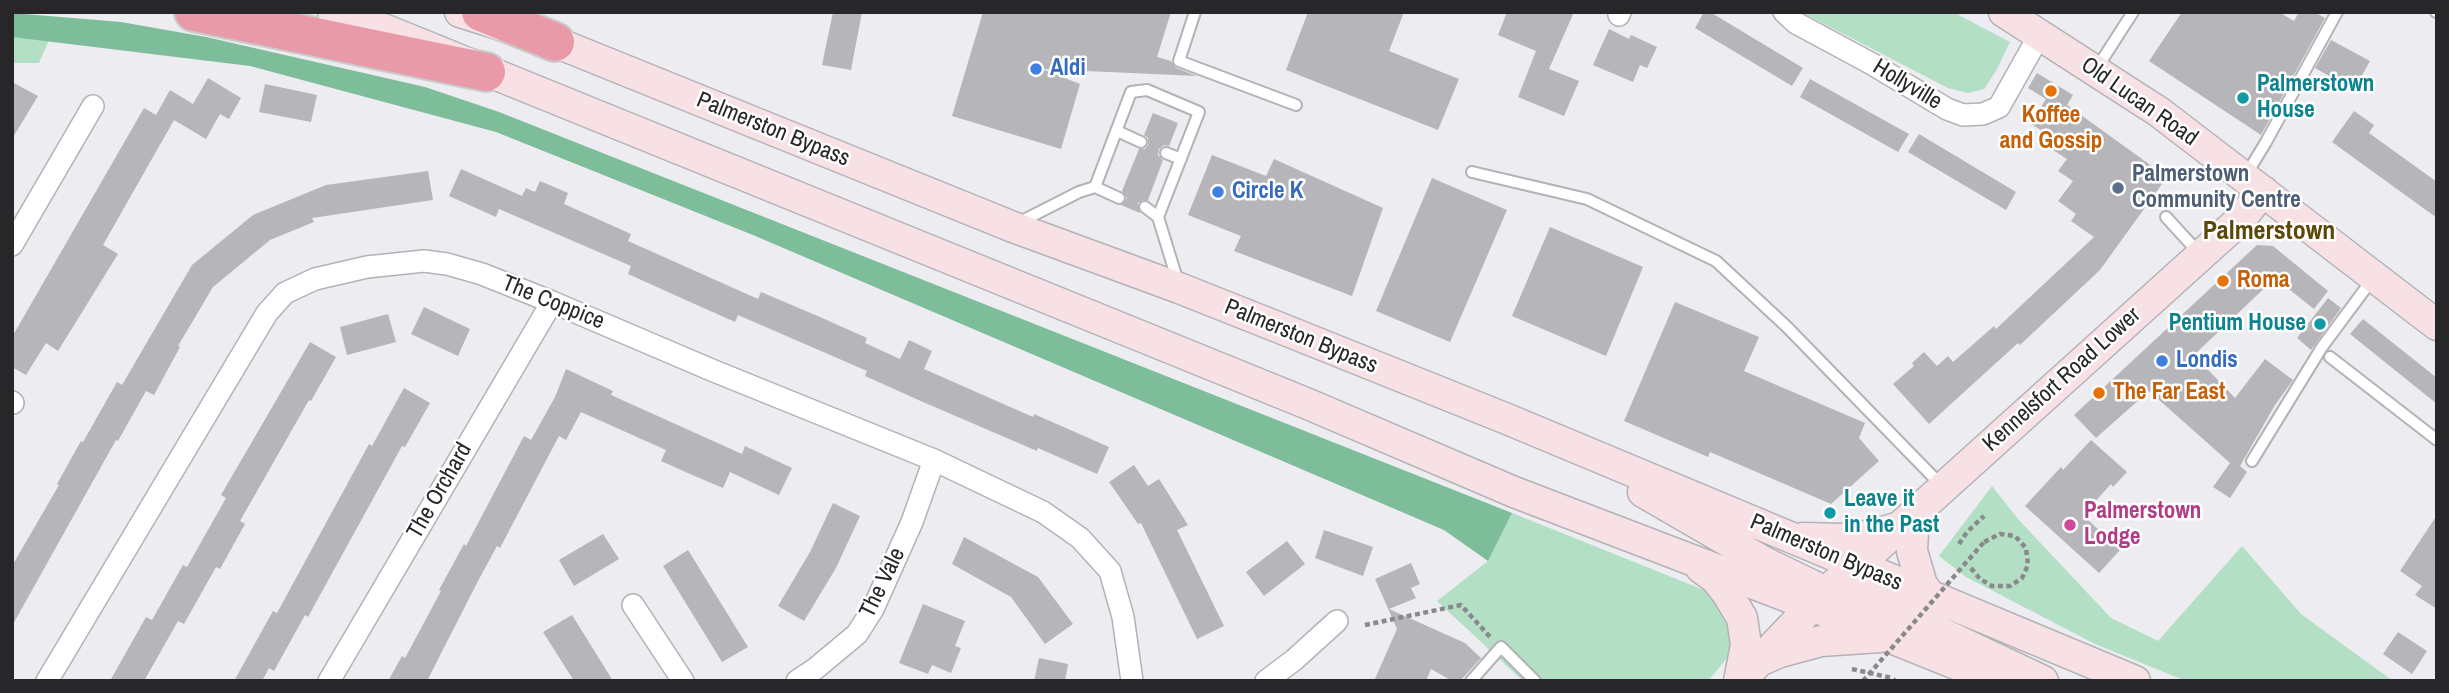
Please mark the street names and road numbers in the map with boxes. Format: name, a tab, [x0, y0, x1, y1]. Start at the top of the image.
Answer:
street label: Old Lucan Road	[2075, 52, 2203, 152]
street label: Hollyville	[1868, 54, 1946, 116]
street label: Palmerston Bypass	[693, 87, 853, 173]
street label: The Coppice	[498, 270, 608, 336]
street label: Palmerston Bypass	[1221, 294, 1381, 380]
street label: Kennelsfort Road Lower	[1978, 302, 2146, 458]
street label: The Orchard	[402, 438, 478, 544]
street label: Palmerston Bypass	[1746, 509, 1906, 597]
street label: The Vale	[854, 544, 912, 622]

